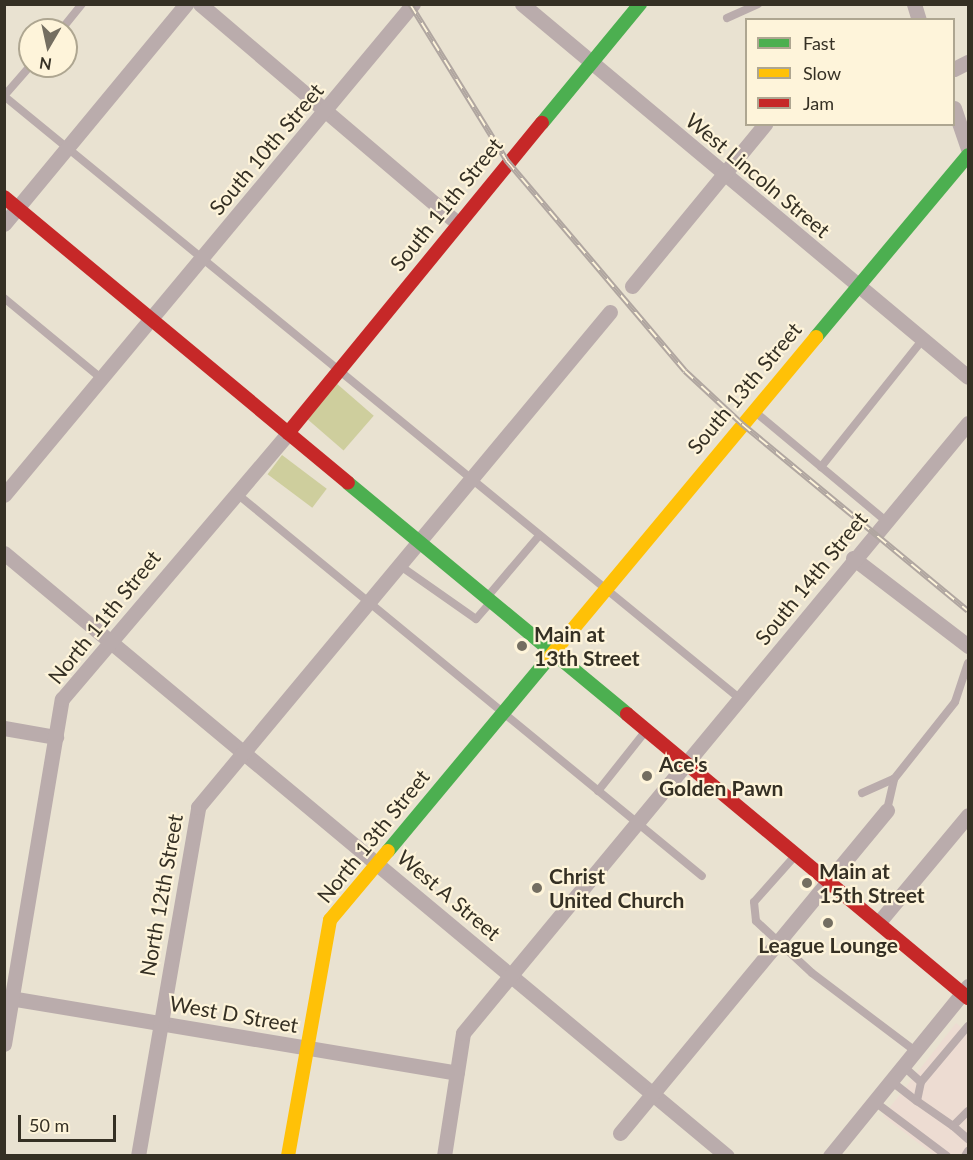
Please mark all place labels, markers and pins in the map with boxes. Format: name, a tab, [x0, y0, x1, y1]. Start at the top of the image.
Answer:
place label: Main at 13th Street	[534, 621, 640, 671]
marker: Main at 13th Street	[515, 639, 529, 653]
place label: Ace's Golden Pawn	[659, 751, 783, 801]
marker: Ace's Golden Pawn	[640, 769, 654, 783]
place label: Main at 15th Street	[819, 858, 925, 908]
place label: Christ United Church	[549, 863, 684, 913]
marker: Main at 15th Street	[800, 876, 814, 890]
marker: Christ United Church	[530, 881, 544, 895]
marker: League Lounge	[821, 916, 835, 930]
place label: League Lounge	[758, 932, 898, 958]

